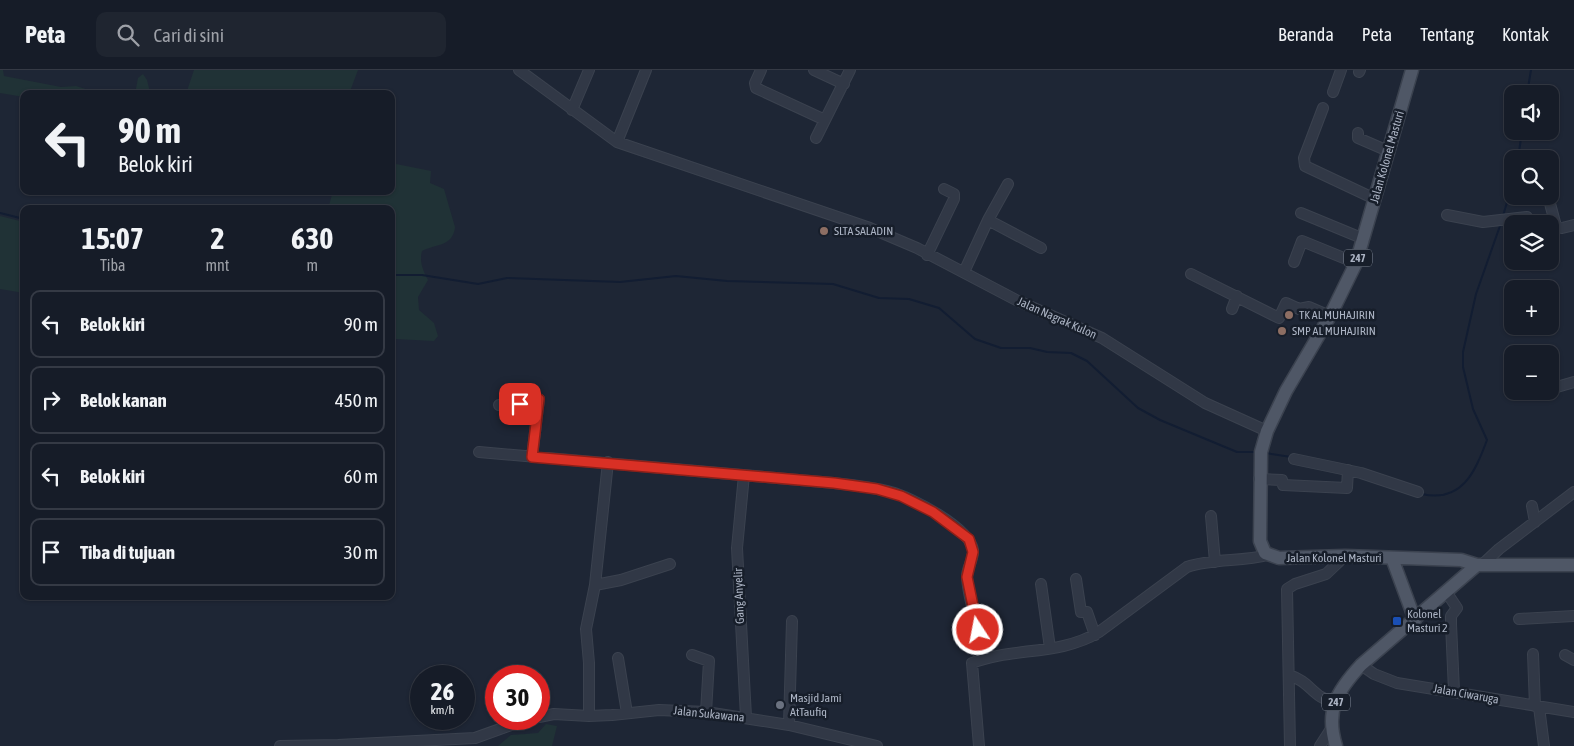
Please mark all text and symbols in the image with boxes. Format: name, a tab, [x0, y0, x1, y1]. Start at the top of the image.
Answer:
search box	[96, 12, 446, 57]
text: Peta	[25, 21, 66, 48]
icon: search	[114, 21, 142, 49]
text: Cari di sini	[154, 24, 224, 46]
text: Beranda	[1278, 24, 1334, 45]
text: Peta	[1362, 24, 1392, 45]
text: Tentang	[1420, 24, 1474, 45]
text: Kontak	[1502, 24, 1549, 45]
map controls	[1504, 85, 1559, 400]
button: sound	[1504, 85, 1559, 140]
street label: Jalan Kolonel Masturi	[1367, 109, 1407, 205]
icon: left	[35, 110, 100, 175]
text: 90 m	[118, 110, 181, 150]
button: search	[1504, 150, 1559, 205]
text: Belok kiri	[118, 151, 193, 177]
button: layers	[1504, 215, 1559, 270]
text: 15:07	[82, 221, 144, 255]
text: 2	[210, 221, 225, 255]
text: 630	[291, 221, 333, 255]
place label: SLTA SALADIN	[834, 224, 893, 238]
marker: SLTA SALADIN	[818, 225, 830, 237]
road number: 247	[1344, 250, 1372, 267]
text: Tiba	[100, 256, 125, 274]
text: mnt	[206, 256, 229, 274]
text: m	[306, 256, 318, 274]
button: +	[1504, 280, 1559, 335]
street label: Jalan Nagrak Kulon	[1015, 294, 1099, 342]
place label: TK AL MUHAJIRIN	[1299, 308, 1375, 322]
marker: TK AL MUHAJIRIN	[1283, 309, 1295, 321]
icon: left	[37, 310, 65, 338]
text: Belok kiri	[80, 313, 145, 335]
text: 90 m	[344, 313, 378, 335]
place label: SMP AL MUHAJIRIN	[1292, 324, 1376, 338]
marker: SMP AL MUHAJIRIN	[1276, 325, 1288, 337]
button: −	[1504, 345, 1559, 400]
pin	[499, 383, 541, 425]
icon: right	[37, 386, 65, 414]
text: Belok kanan	[80, 389, 167, 411]
text: 450 m	[335, 389, 378, 411]
icon: arrive	[506, 390, 534, 418]
icon: left	[37, 462, 65, 490]
text: Belok kiri	[80, 465, 145, 487]
text: 60 m	[344, 465, 378, 487]
icon: arrive	[37, 538, 65, 566]
text: Tiba di tujuan	[80, 541, 175, 563]
text: 30 m	[344, 541, 378, 563]
street label: Jalan Kolonel Masturi	[1286, 551, 1382, 565]
street label: Gang Anyelir	[731, 567, 747, 624]
position arrow	[951, 603, 1003, 655]
place label: Kolonel Masturi 2	[1407, 607, 1448, 635]
marker: Kolonel Masturi 2	[1391, 615, 1403, 627]
speed limit sign: 30	[485, 665, 550, 730]
text: 26	[431, 677, 454, 705]
street label: Jalan Ciwaruga	[1432, 681, 1500, 707]
place label: Masjid Jami AtTaufiq	[790, 691, 842, 719]
road number: 247	[1322, 694, 1350, 710]
marker: Masjid Jami AtTaufiq	[774, 699, 786, 711]
text: km/h	[431, 703, 454, 717]
street label: Jalan Sukawana	[673, 703, 745, 725]

